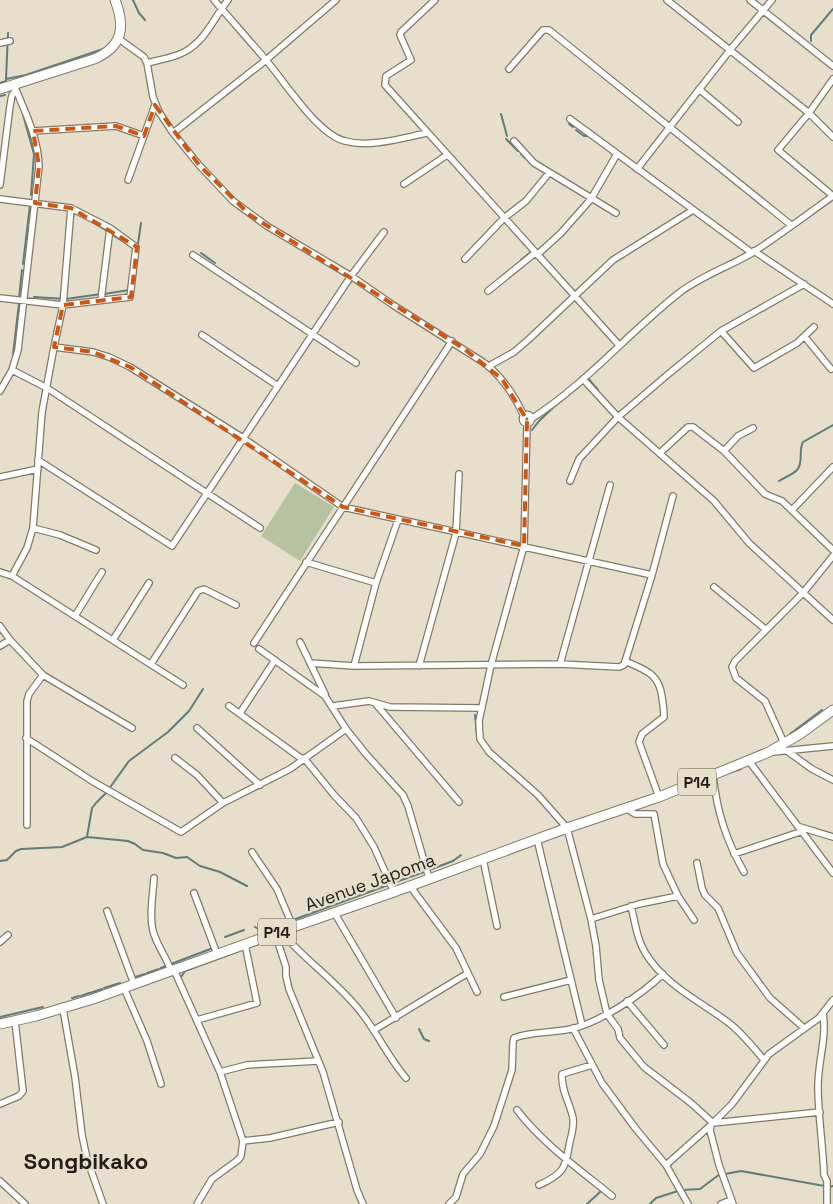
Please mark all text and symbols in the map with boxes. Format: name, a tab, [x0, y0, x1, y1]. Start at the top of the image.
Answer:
road number: P14	[678, 769, 716, 796]
street label: Avenue Japoma	[302, 848, 438, 916]
road number: P14	[258, 919, 296, 946]
district label: Songbikako	[24, 1147, 148, 1175]

